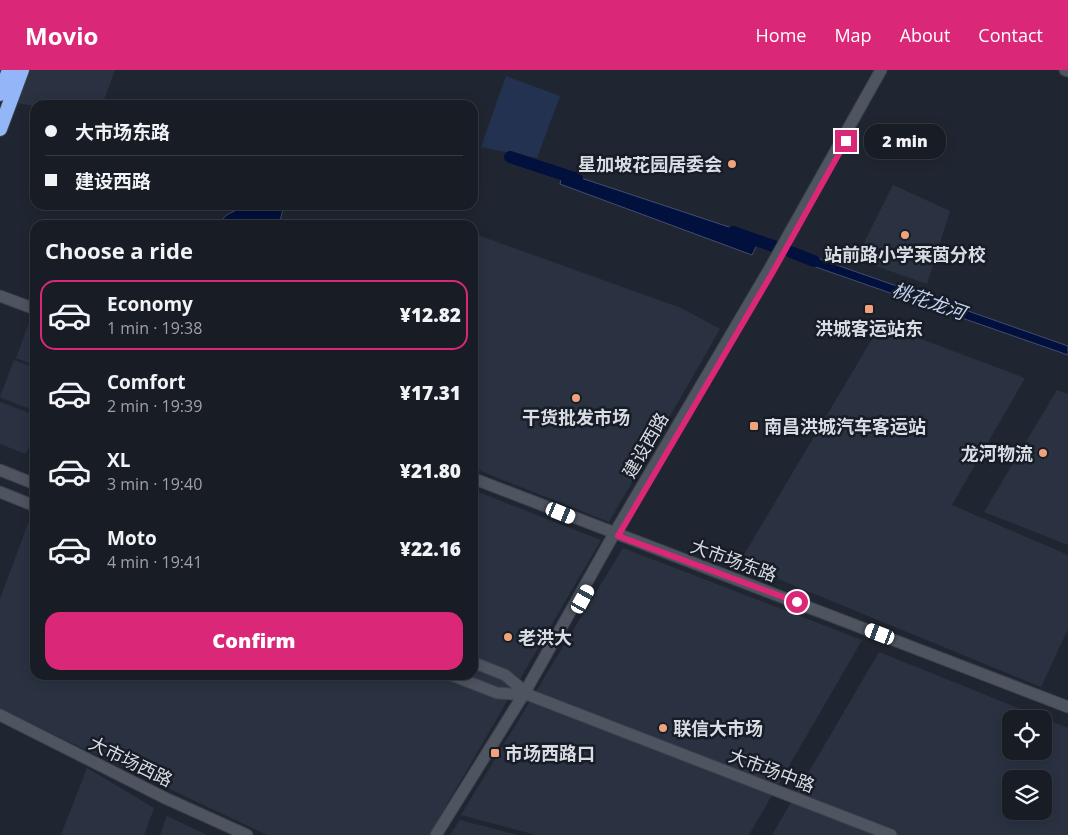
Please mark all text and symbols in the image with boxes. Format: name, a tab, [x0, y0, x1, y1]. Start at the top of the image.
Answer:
text: Movio	[25, 19, 98, 52]
text: Home	[756, 23, 806, 47]
text: Map	[834, 23, 872, 47]
text: About	[900, 23, 950, 47]
text: Contact	[978, 23, 1043, 47]
text: 大市场东路	[75, 119, 170, 145]
callout: 2 min	[864, 124, 946, 158]
route end	[835, 130, 857, 152]
text: 2 min	[882, 130, 928, 152]
place label: 星加坡花园居委会	[578, 152, 722, 176]
marker: 星加坡花园居委会	[726, 158, 738, 170]
text: 建设西路	[75, 168, 151, 194]
marker: 站前路小学莱茵分校	[899, 229, 911, 241]
text: Choose a ride	[45, 235, 193, 265]
place label: 站前路小学莱茵分校	[824, 242, 986, 266]
water label: 桃花龙河	[889, 276, 973, 327]
text: Economy	[107, 291, 193, 317]
icon: car	[47, 293, 92, 338]
text: ¥12.82	[400, 302, 461, 328]
marker: 洪城客运站东	[863, 303, 875, 315]
place label: 洪城客运站东	[815, 316, 923, 340]
text: 1 min · 19:38	[107, 317, 202, 339]
text: Comfort	[107, 369, 186, 395]
icon: car	[47, 371, 92, 416]
text: ¥17.31	[400, 380, 461, 406]
marker: 干货批发市场	[570, 392, 582, 404]
text: 2 min · 19:39	[107, 395, 202, 417]
place label: 干货批发市场	[522, 405, 630, 429]
street label: 建设西路	[617, 408, 673, 482]
place label: 南昌洪城汽车客运站	[764, 414, 926, 438]
marker: 南昌洪城汽车客运站	[748, 420, 760, 432]
place label: 龙河物流	[961, 441, 1033, 465]
text: XL	[107, 447, 130, 473]
marker: 龙河物流	[1037, 447, 1049, 459]
icon: car	[47, 449, 92, 494]
text: ¥21.80	[400, 458, 461, 484]
text: 3 min · 19:40	[107, 473, 202, 495]
car	[544, 500, 577, 526]
text: Moto	[107, 525, 157, 551]
icon: car	[47, 527, 92, 572]
street label: 大市场东路	[688, 533, 780, 587]
text: ¥22.16	[400, 536, 461, 562]
text: 4 min · 19:41	[107, 551, 202, 573]
car	[569, 582, 596, 616]
route start	[786, 591, 808, 613]
button: Confirm	[45, 612, 463, 670]
car	[863, 622, 896, 646]
place label: 老洪大	[518, 625, 572, 649]
marker: 老洪大	[502, 631, 514, 643]
map controls	[1002, 710, 1052, 820]
button: locate	[1002, 710, 1052, 760]
place label: 联信大市场	[673, 716, 763, 740]
marker: 联信大市场	[657, 722, 669, 734]
street label: 大市场西路	[85, 730, 177, 792]
place label: 市场西路口	[505, 741, 595, 765]
street label: 大市场中路	[726, 743, 818, 797]
marker: 市场西路口	[489, 747, 501, 759]
button: layers	[1002, 770, 1052, 820]

